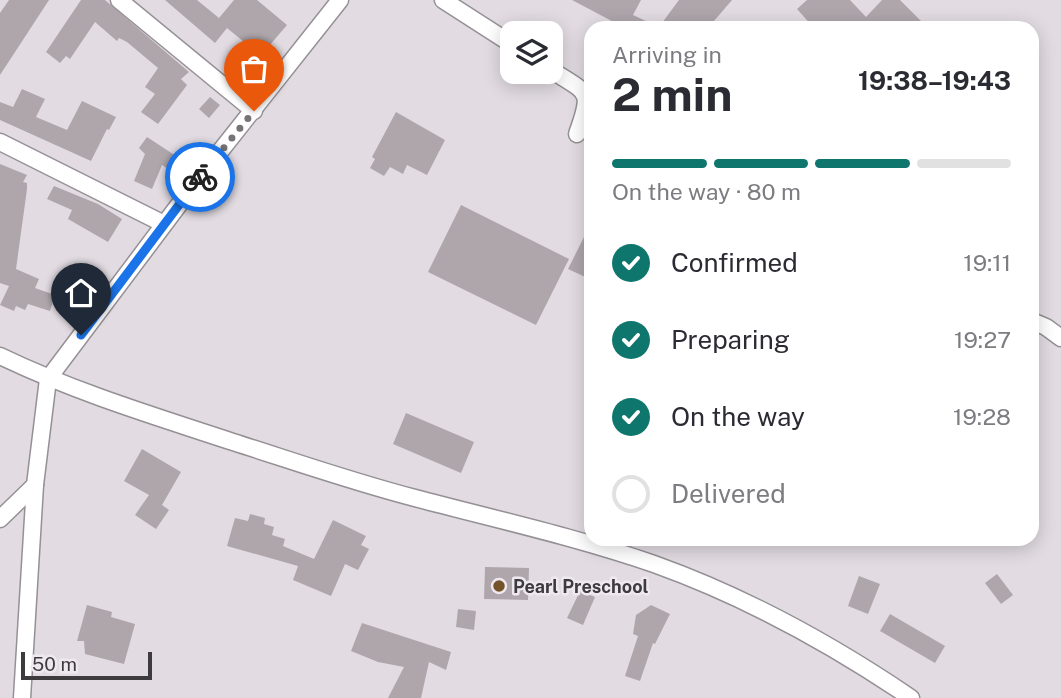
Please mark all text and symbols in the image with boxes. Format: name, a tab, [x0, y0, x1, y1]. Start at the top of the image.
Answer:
map controls	[500, 21, 563, 84]
button: layers	[500, 21, 563, 84]
pin	[224, 39, 284, 111]
text: Arriving in	[612, 41, 722, 68]
icon: bag	[235, 50, 273, 88]
text: 19:38–19:43	[858, 65, 1011, 96]
text: 2 min	[612, 67, 732, 121]
courier	[165, 142, 235, 212]
icon: bike	[181, 158, 219, 196]
text: On the way · 80 m	[612, 178, 801, 205]
icon: check	[612, 244, 650, 282]
text: Confirmed	[671, 247, 798, 278]
text: 19:11	[963, 249, 1011, 276]
pin	[51, 263, 111, 335]
icon: home	[62, 274, 100, 312]
icon: check	[612, 321, 650, 359]
text: Preparing	[671, 324, 790, 355]
text: 19:27	[954, 326, 1011, 353]
icon: check	[612, 398, 650, 436]
text: On the way	[671, 401, 805, 432]
text: 19:28	[953, 403, 1011, 430]
text: Delivered	[671, 478, 786, 509]
place label: Pearl Preschool	[513, 576, 648, 597]
marker: Pearl Preschool	[491, 578, 507, 594]
scale bar	[21, 649, 152, 681]
text: 50 m	[32, 653, 77, 675]

